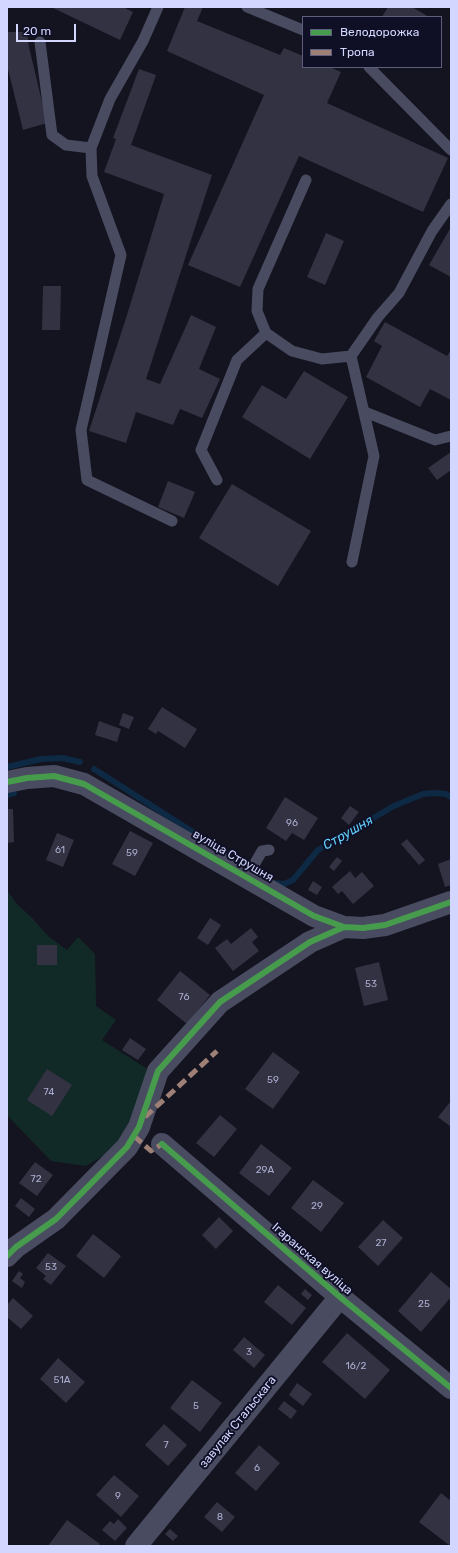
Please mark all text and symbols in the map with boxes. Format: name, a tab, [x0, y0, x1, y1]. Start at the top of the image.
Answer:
scale bar	[18, 16, 78, 42]
legend	[302, 16, 442, 68]
text: 20 m	[23, 24, 51, 38]
text: Велодорожка	[340, 25, 419, 39]
text: Тропа	[340, 45, 375, 59]
water label: Струшня	[320, 812, 376, 854]
house number: 96	[286, 817, 298, 829]
street label: вуліца Струшня	[190, 827, 276, 885]
house number: 61	[55, 844, 65, 856]
house number: 59	[126, 847, 138, 859]
house number: 53	[365, 978, 377, 990]
house number: 76	[179, 991, 189, 1003]
house number: 59	[267, 1074, 279, 1086]
house number: 74	[44, 1086, 54, 1098]
house number: 29А	[256, 1164, 274, 1176]
house number: 72	[31, 1173, 41, 1185]
house number: 29	[311, 1200, 323, 1212]
street label: Ігаранская вуліца	[269, 1220, 355, 1298]
house number: 27	[376, 1237, 386, 1249]
house number: 53	[45, 1261, 57, 1273]
house number: 25	[418, 1298, 430, 1310]
house number: 3	[246, 1346, 252, 1358]
house number: 16/2	[346, 1360, 366, 1372]
street label: завулак Стальскага	[197, 1373, 279, 1471]
house number: 51А	[54, 1374, 70, 1386]
house number: 5	[193, 1400, 199, 1412]
house number: 7	[163, 1439, 169, 1451]
house number: 6	[254, 1462, 260, 1474]
house number: 9	[115, 1490, 121, 1502]
house number: 8	[217, 1511, 223, 1523]

